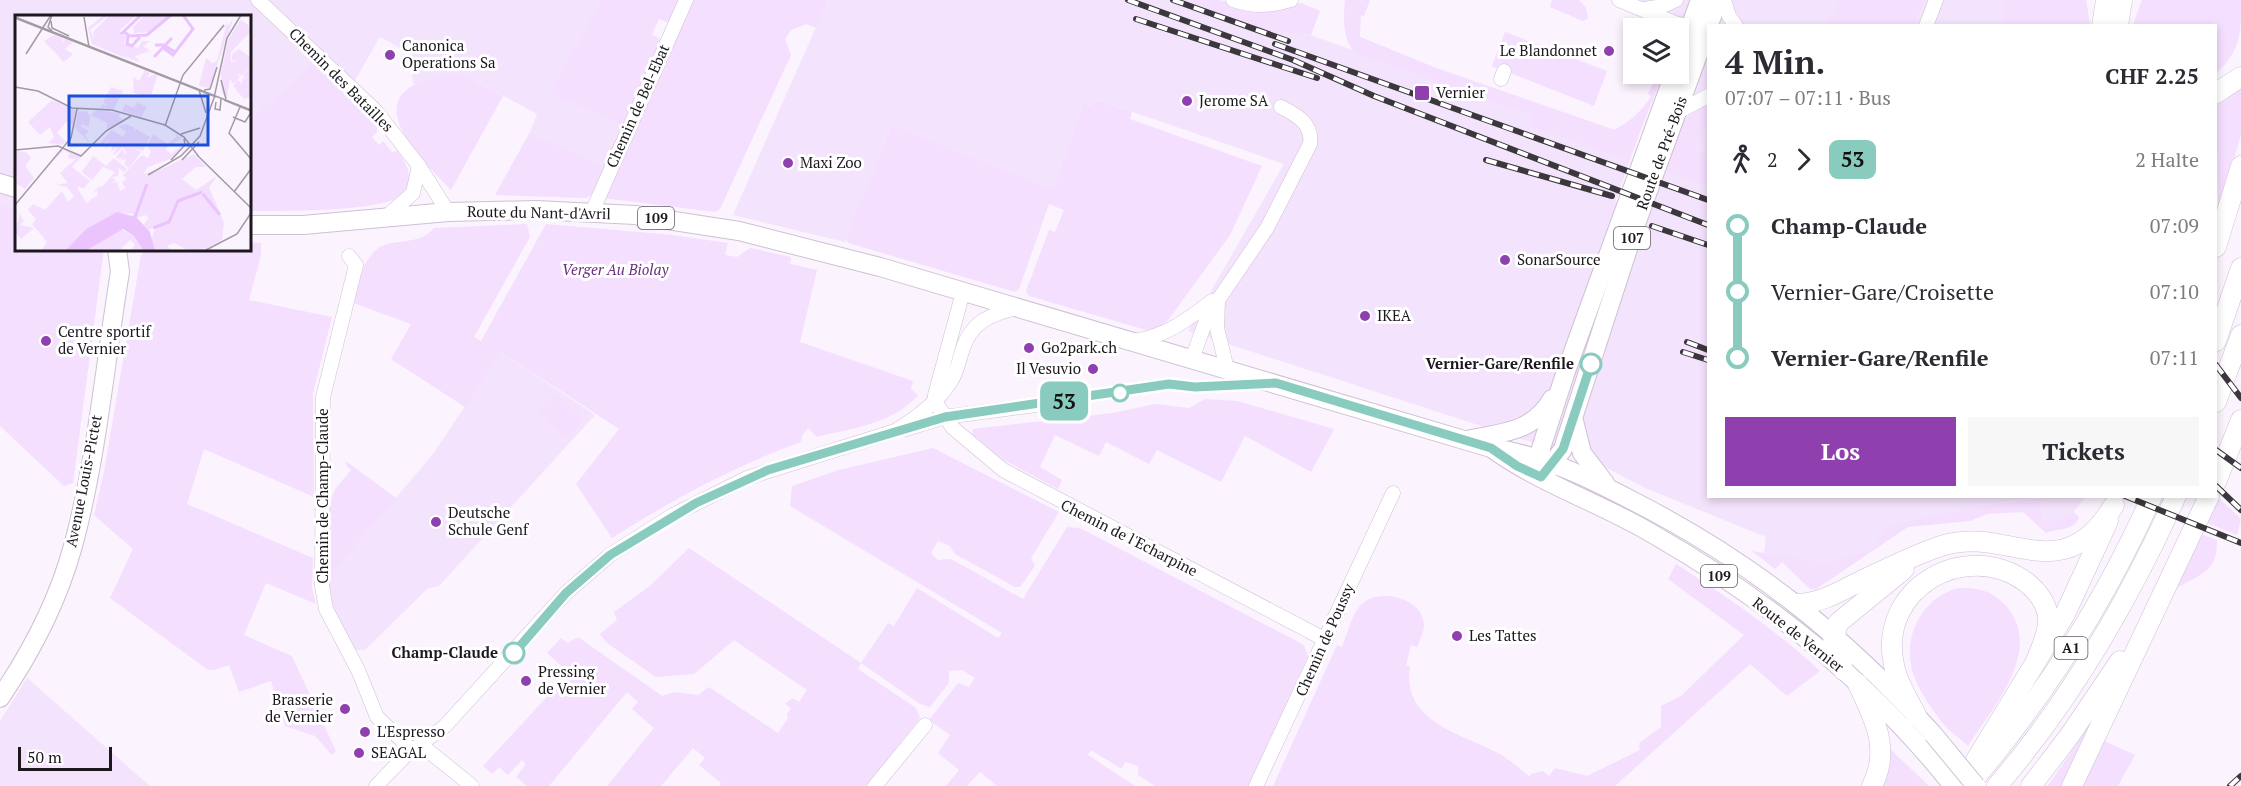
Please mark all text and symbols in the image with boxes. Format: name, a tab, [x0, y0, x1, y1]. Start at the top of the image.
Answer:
inset map	[15, 15, 250, 250]
map controls	[1623, 18, 1689, 84]
button: layers	[1623, 18, 1689, 84]
street label: Chemin des Batailles	[285, 23, 398, 136]
place label: Canonica Operations Sa	[402, 35, 496, 72]
street label: Chemin de Bel-Ebat	[601, 40, 673, 171]
place label: Le Blandonnet	[1500, 40, 1597, 60]
text: 4 Min.	[1725, 40, 1825, 83]
marker: Le Blandonnet	[1602, 44, 1616, 58]
marker: Canonica Operations Sa	[383, 48, 397, 62]
text: CHF 2.25	[2105, 61, 2199, 90]
place label: Vernier	[1436, 82, 1485, 102]
marker: Vernier	[1413, 84, 1431, 102]
text: 07:07 – 07:11 · Bus	[1725, 84, 1891, 111]
place label: Jerome SA	[1199, 90, 1269, 110]
street label: Route de Pré-Bois	[1631, 93, 1691, 212]
marker: Jerome SA	[1180, 94, 1194, 108]
icon: walk	[1725, 143, 1758, 176]
icon: forward	[1787, 143, 1820, 176]
text: 53	[1841, 145, 1864, 173]
text: 2	[1767, 146, 1778, 173]
text: 2 Halte	[2135, 146, 2199, 173]
place label: Maxi Zoo	[800, 152, 862, 172]
marker: Maxi Zoo	[781, 156, 795, 170]
street label: Route du Nant-d'Avril	[467, 201, 611, 223]
road number: 109	[638, 207, 674, 229]
text: Champ-Claude	[1771, 211, 1927, 240]
text: 07:09	[2150, 212, 2199, 239]
road number: 107	[1614, 227, 1650, 249]
place label: SonarSource	[1517, 249, 1601, 269]
marker: SonarSource	[1498, 253, 1512, 267]
park label: Verger Au Biolay	[562, 259, 670, 279]
text: Vernier-Gare/Croisette	[1771, 277, 1994, 306]
text: 07:10	[2150, 278, 2199, 305]
place label: IKEA	[1377, 305, 1412, 325]
marker: IKEA	[1358, 309, 1372, 323]
place label: Centre sportif de Vernier	[58, 321, 151, 358]
marker: Centre sportif de Vernier	[39, 334, 53, 348]
place label: Go2park.ch	[1041, 337, 1117, 357]
marker: Go2park.ch	[1022, 341, 1036, 355]
text: Vernier-Gare/Renfile	[1771, 343, 1989, 372]
text: 07:11	[2150, 344, 2199, 371]
place label: Vernier-Gare/Renfile	[1426, 353, 1574, 373]
marker: Vernier-Gare/Renfile	[1580, 353, 1602, 375]
place label: Il Vesuvio	[1016, 358, 1081, 378]
marker: Il Vesuvio	[1086, 362, 1100, 376]
line badge: 53	[1037, 382, 1091, 420]
unlabelled marker	[1111, 384, 1129, 402]
text: 53	[1052, 387, 1076, 415]
street label: Chemin de Champ-Claude	[312, 408, 332, 584]
street label: Avenue Louis-Pictet	[60, 413, 106, 549]
button: Los	[1725, 417, 1956, 486]
button: Tickets	[1968, 417, 2199, 486]
street label: Chemin de l'Echarpine	[1058, 494, 1201, 580]
place label: Deutsche Schule Genf	[448, 502, 529, 539]
marker: Deutsche Schule Genf	[429, 515, 443, 529]
road number: 109	[1701, 565, 1737, 587]
street label: Chemin de Poussy	[1290, 580, 1358, 699]
street label: Route de Vernier	[1749, 592, 1849, 676]
place label: Les Tattes	[1469, 625, 1537, 645]
marker: Les Tattes	[1450, 629, 1464, 643]
road number: A1	[2054, 637, 2088, 659]
place label: Champ-Claude	[392, 642, 498, 662]
marker: Champ-Claude	[503, 642, 525, 664]
place label: Pressing de Vernier	[538, 661, 606, 698]
marker: Pressing de Vernier	[519, 674, 533, 688]
place label: Brasserie de Vernier	[265, 689, 333, 726]
marker: Brasserie de Vernier	[338, 702, 352, 716]
place label: L'Espresso	[377, 721, 445, 741]
marker: L'Espresso	[358, 725, 372, 739]
place label: SEAGAL	[371, 742, 426, 762]
scale bar	[18, 744, 112, 772]
text: 50 m	[27, 746, 62, 768]
marker: SEAGAL	[352, 746, 366, 760]

